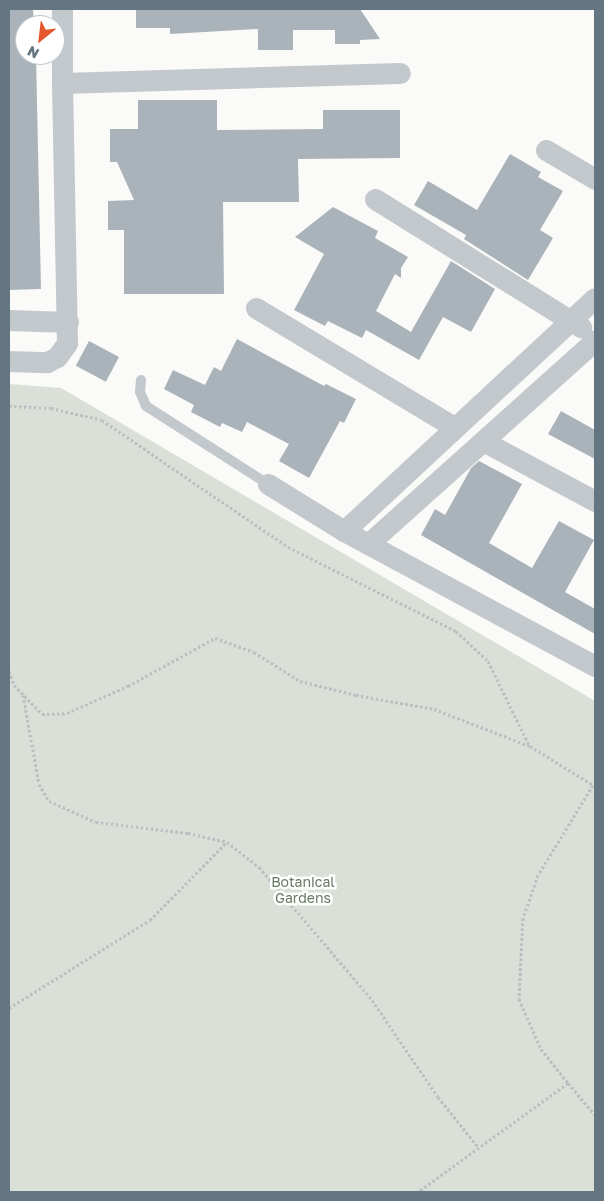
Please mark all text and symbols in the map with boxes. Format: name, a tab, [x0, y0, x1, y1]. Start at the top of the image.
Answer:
north arrow	[15, 15, 65, 65]
text: N	[24, 43, 42, 63]
park label: Botanical Gardens	[271, 874, 335, 906]

